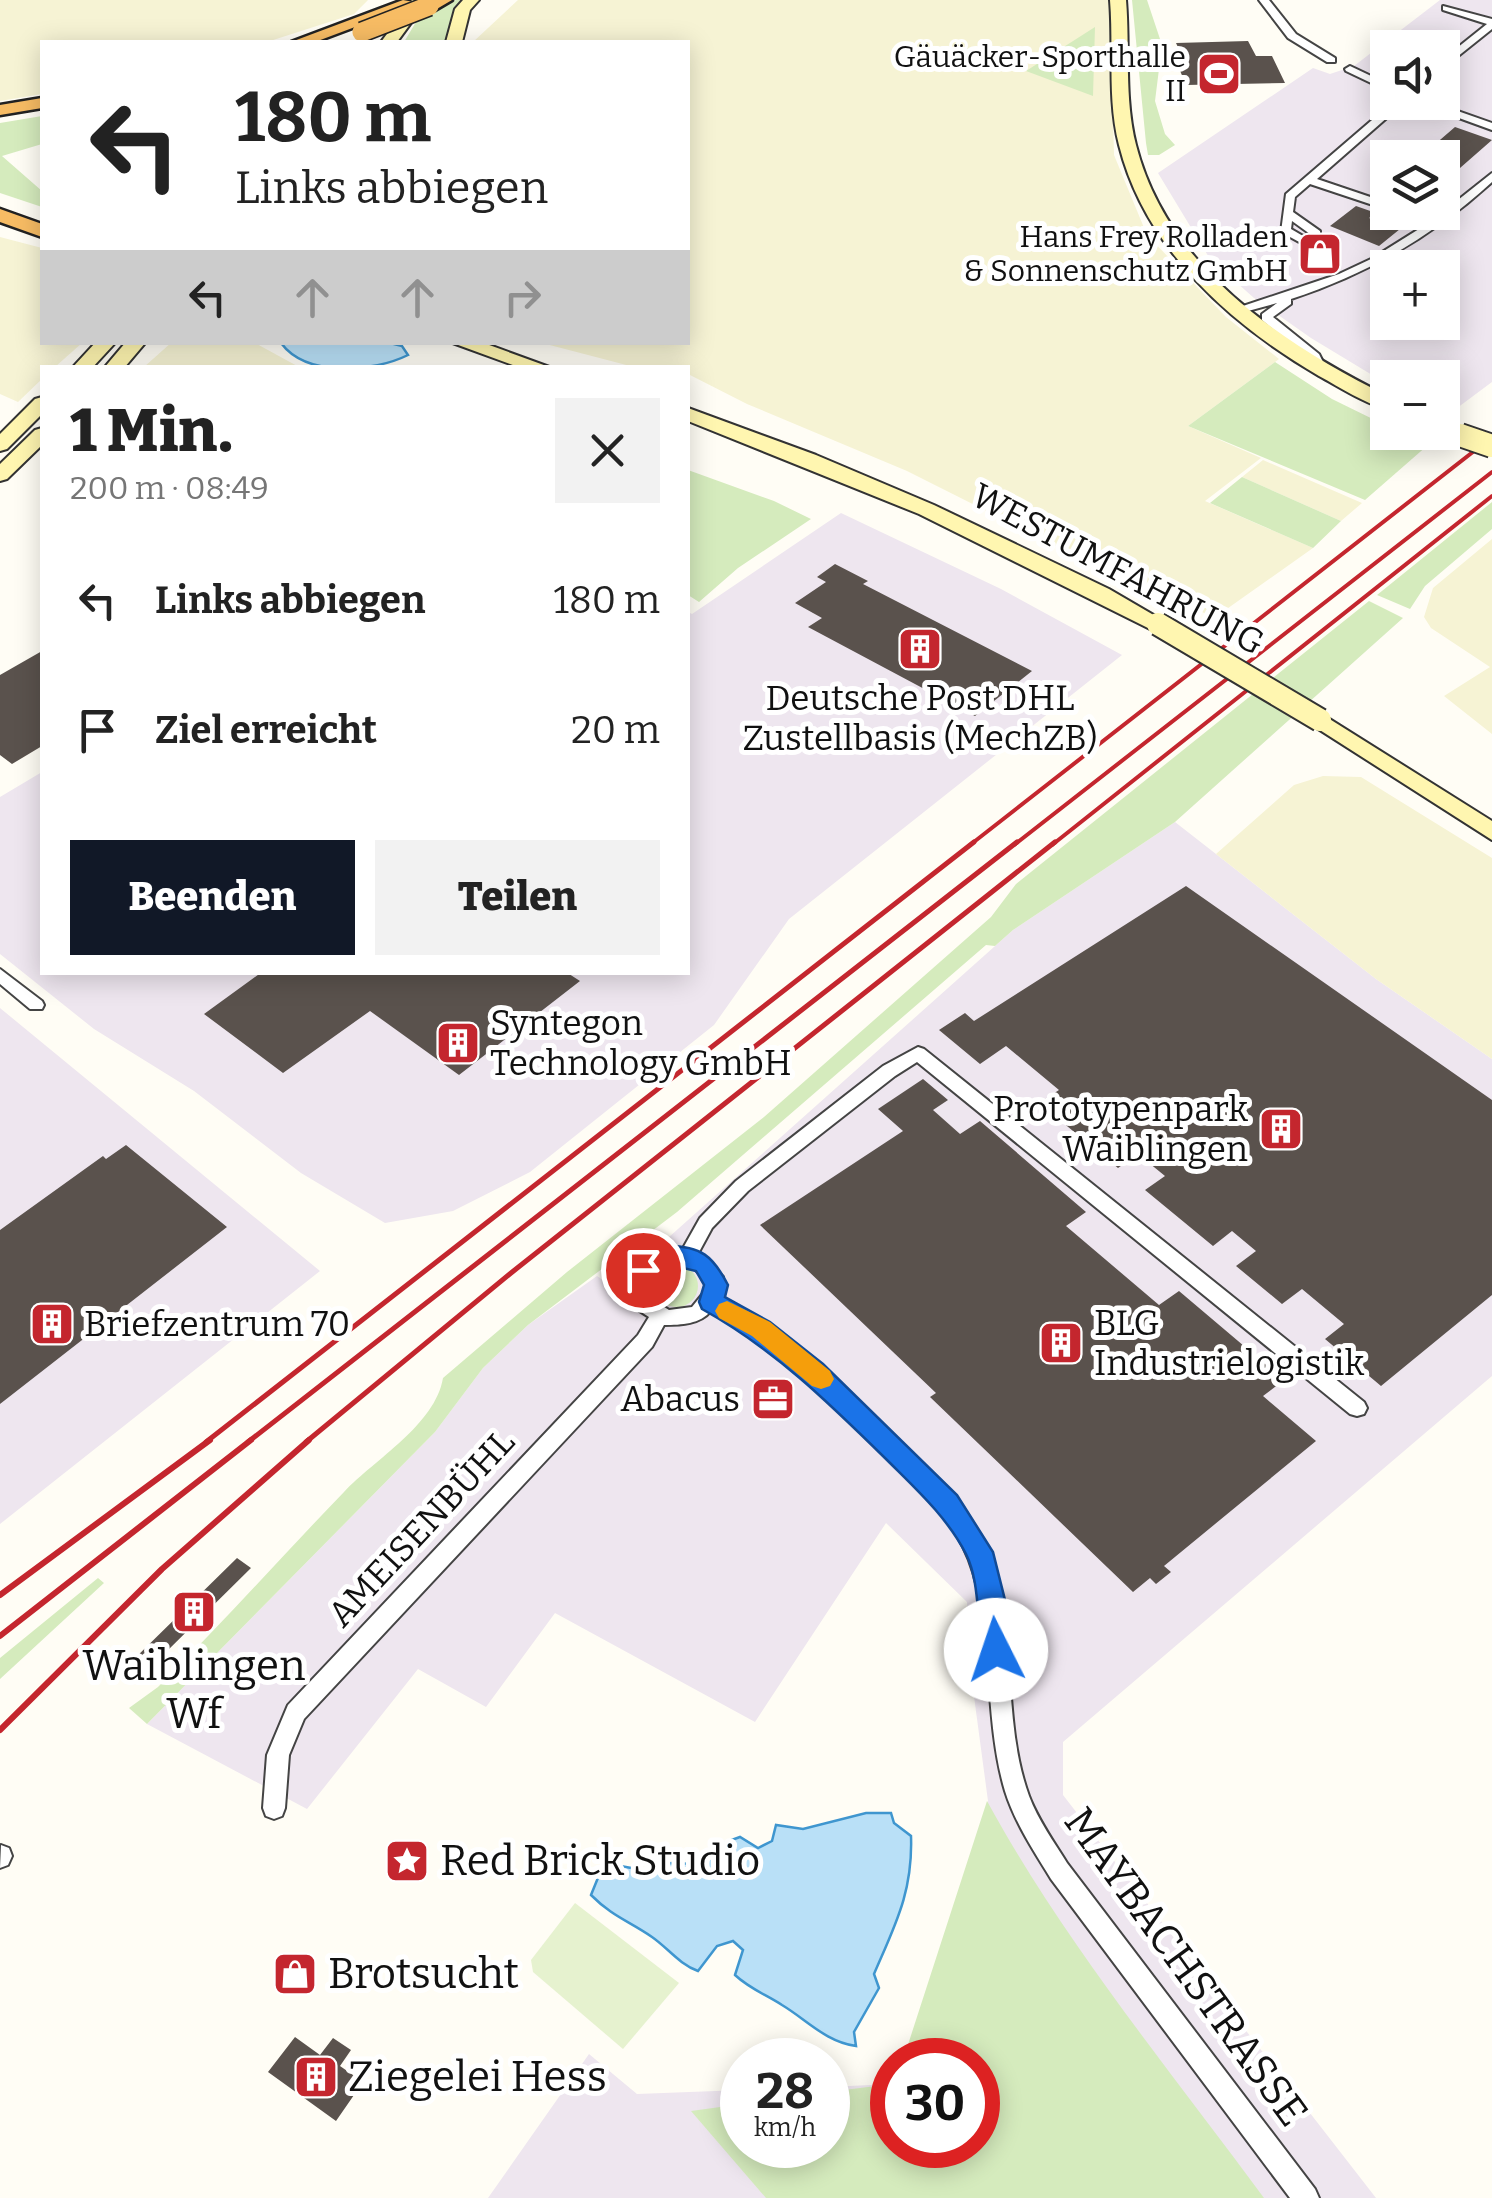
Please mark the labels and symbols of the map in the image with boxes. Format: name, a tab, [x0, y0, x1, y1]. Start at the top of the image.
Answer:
place label: Gäuäcker-Sporthalle II	[894, 39, 1186, 109]
sports icon: Gäuäcker-Sporthalle II	[1196, 51, 1242, 97]
place label: Hans Frey Rolladen & Sonnenschutz GmbH	[963, 219, 1288, 289]
shop icon: Hans Frey Rolladen & Sonnenschutz GmbH	[1297, 231, 1343, 277]
street label: WESTUMFAHRUNG	[965, 474, 1271, 664]
building icon: Deutsche Post DHL Zustellbasis (MechZB)	[897, 626, 943, 672]
place label: Deutsche Post DHL Zustellbasis (MechZB)	[742, 677, 1098, 759]
place label: Syntegon Technology GmbH	[490, 1002, 792, 1084]
building icon: Syntegon Technology GmbH	[435, 1020, 481, 1066]
place label: Prototypenpark Waiblingen	[993, 1088, 1248, 1170]
building icon: Prototypenpark Waiblingen	[1258, 1106, 1304, 1152]
pin	[601, 1228, 686, 1313]
building icon: Briefzentrum 70	[29, 1301, 75, 1347]
place label: BLG Industrielogistik	[1094, 1302, 1364, 1384]
place label: Briefzentrum 70	[84, 1303, 350, 1345]
building icon: BLG Industrielogistik	[1038, 1320, 1084, 1366]
office icon: Abacus	[750, 1376, 796, 1422]
place label: Abacus	[620, 1378, 740, 1420]
street label: AMEISENBÜHL	[319, 1421, 523, 1635]
building icon: Waiblingen Wf	[171, 1589, 217, 1635]
position arrow	[944, 1598, 1048, 1702]
place label: Waiblingen Wf	[83, 1641, 305, 1739]
street label: MAYBACHSTRASSE	[1054, 1798, 1318, 2136]
place label: Red Brick Studio	[440, 1836, 760, 1886]
place icon: Red Brick Studio	[384, 1838, 430, 1884]
place label: Brotsucht	[328, 1949, 519, 1999]
shop icon: Brotsucht	[272, 1951, 318, 1997]
speed limit sign: 30	[870, 2038, 1000, 2168]
place label: Ziegelei Hess	[348, 2052, 607, 2102]
building icon: Ziegelei Hess	[293, 2054, 339, 2100]

